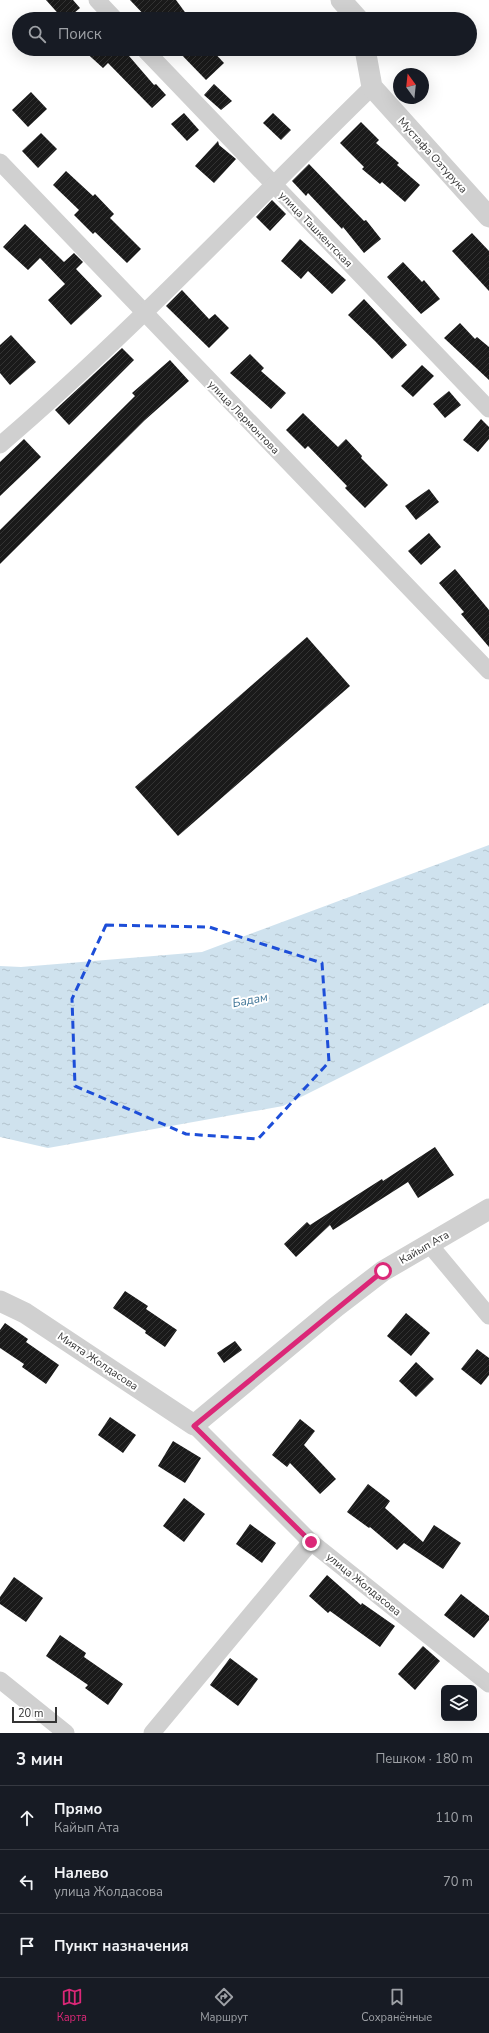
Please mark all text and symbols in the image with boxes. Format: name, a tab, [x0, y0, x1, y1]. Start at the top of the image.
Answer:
search box	[12, 12, 477, 56]
icon: search	[26, 23, 48, 45]
text: Поиск	[58, 24, 102, 44]
north arrow	[393, 68, 429, 104]
street label: Мустафа Озтурука	[395, 114, 471, 197]
street label: улица Ташкентская	[276, 188, 356, 271]
street label: улица Лермонтова	[205, 377, 283, 458]
water label: Бадам	[231, 989, 269, 1011]
street label: Кайып Ата	[397, 1227, 452, 1268]
route start	[374, 1262, 392, 1280]
street label: Мията Жолдасова	[54, 1329, 141, 1394]
route end	[302, 1533, 320, 1551]
street label: улица Жолдасова	[323, 1550, 404, 1619]
map controls	[441, 1685, 477, 1721]
button: layers	[441, 1685, 477, 1721]
scale bar	[12, 1705, 57, 1724]
text: 20 m	[18, 1706, 43, 1721]
text: 3 мин	[16, 1748, 63, 1771]
text: Пешком · 180 m	[375, 1750, 473, 1768]
text: Прямо	[54, 1799, 102, 1819]
icon: ahead	[16, 1807, 38, 1829]
text: 110 m	[435, 1809, 473, 1827]
text: Кайып Ата	[54, 1819, 119, 1837]
text: Налево	[54, 1863, 109, 1883]
icon: left	[16, 1871, 38, 1893]
text: 70 m	[443, 1873, 473, 1891]
text: улица Жолдасова	[54, 1883, 163, 1901]
icon: arrive	[16, 1935, 38, 1957]
text: Пункт назначения	[54, 1936, 189, 1956]
tab: Карта	[57, 1986, 87, 2025]
tab: Маршрут	[200, 1986, 248, 2025]
tab: Сохранённые	[361, 1986, 432, 2025]

